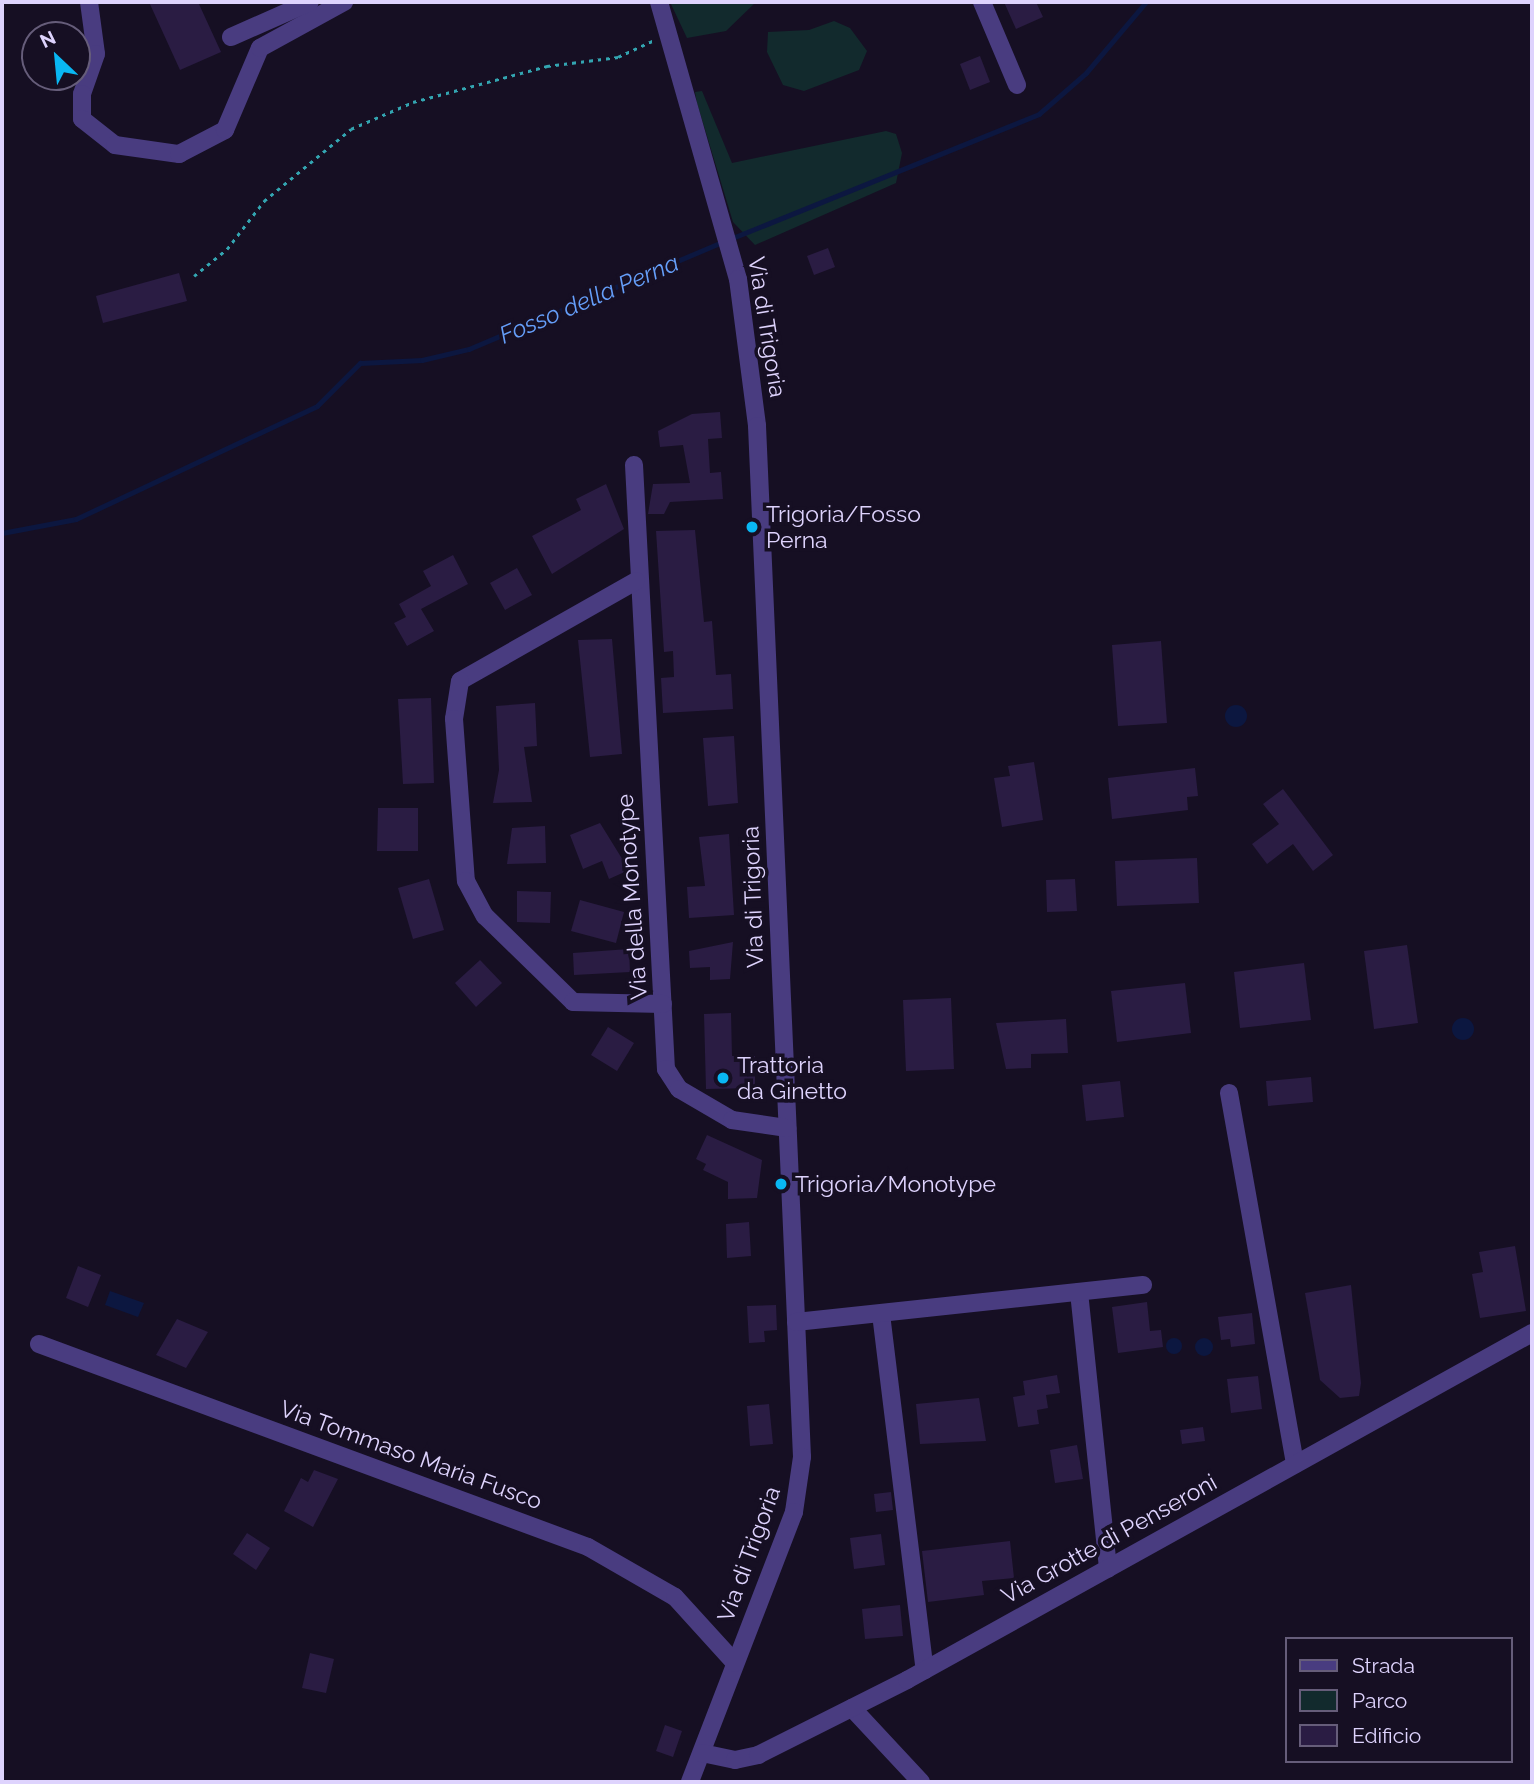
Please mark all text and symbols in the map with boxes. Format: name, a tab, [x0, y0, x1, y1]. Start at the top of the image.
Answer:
north arrow	[21, 21, 91, 91]
text: N	[36, 26, 59, 52]
water label: Fosso della Perna	[495, 248, 683, 350]
street label: Via di Trigoria	[742, 254, 792, 400]
place label: Trigoria/Fosso Perna	[766, 500, 921, 554]
marker: Trigoria/Fosso Perna	[744, 519, 760, 535]
street label: Via della Monotype	[611, 793, 653, 1001]
street label: Via di Trigoria	[737, 825, 769, 969]
place label: Trattoria da Ginetto	[737, 1051, 847, 1105]
marker: Trattoria da Ginetto	[715, 1070, 731, 1086]
place label: Trigoria/Monotype	[795, 1170, 996, 1198]
marker: Trigoria/Monotype	[773, 1176, 789, 1192]
street label: Via Tommaso Maria Fusco	[276, 1395, 546, 1515]
street label: Via Grotte di Penseroni	[997, 1468, 1221, 1610]
street label: Via di Trigoria	[712, 1482, 786, 1626]
legend	[1286, 1637, 1513, 1763]
text: Strada	[1352, 1653, 1415, 1678]
text: Parco	[1352, 1688, 1407, 1713]
text: Edificio	[1352, 1723, 1421, 1748]

